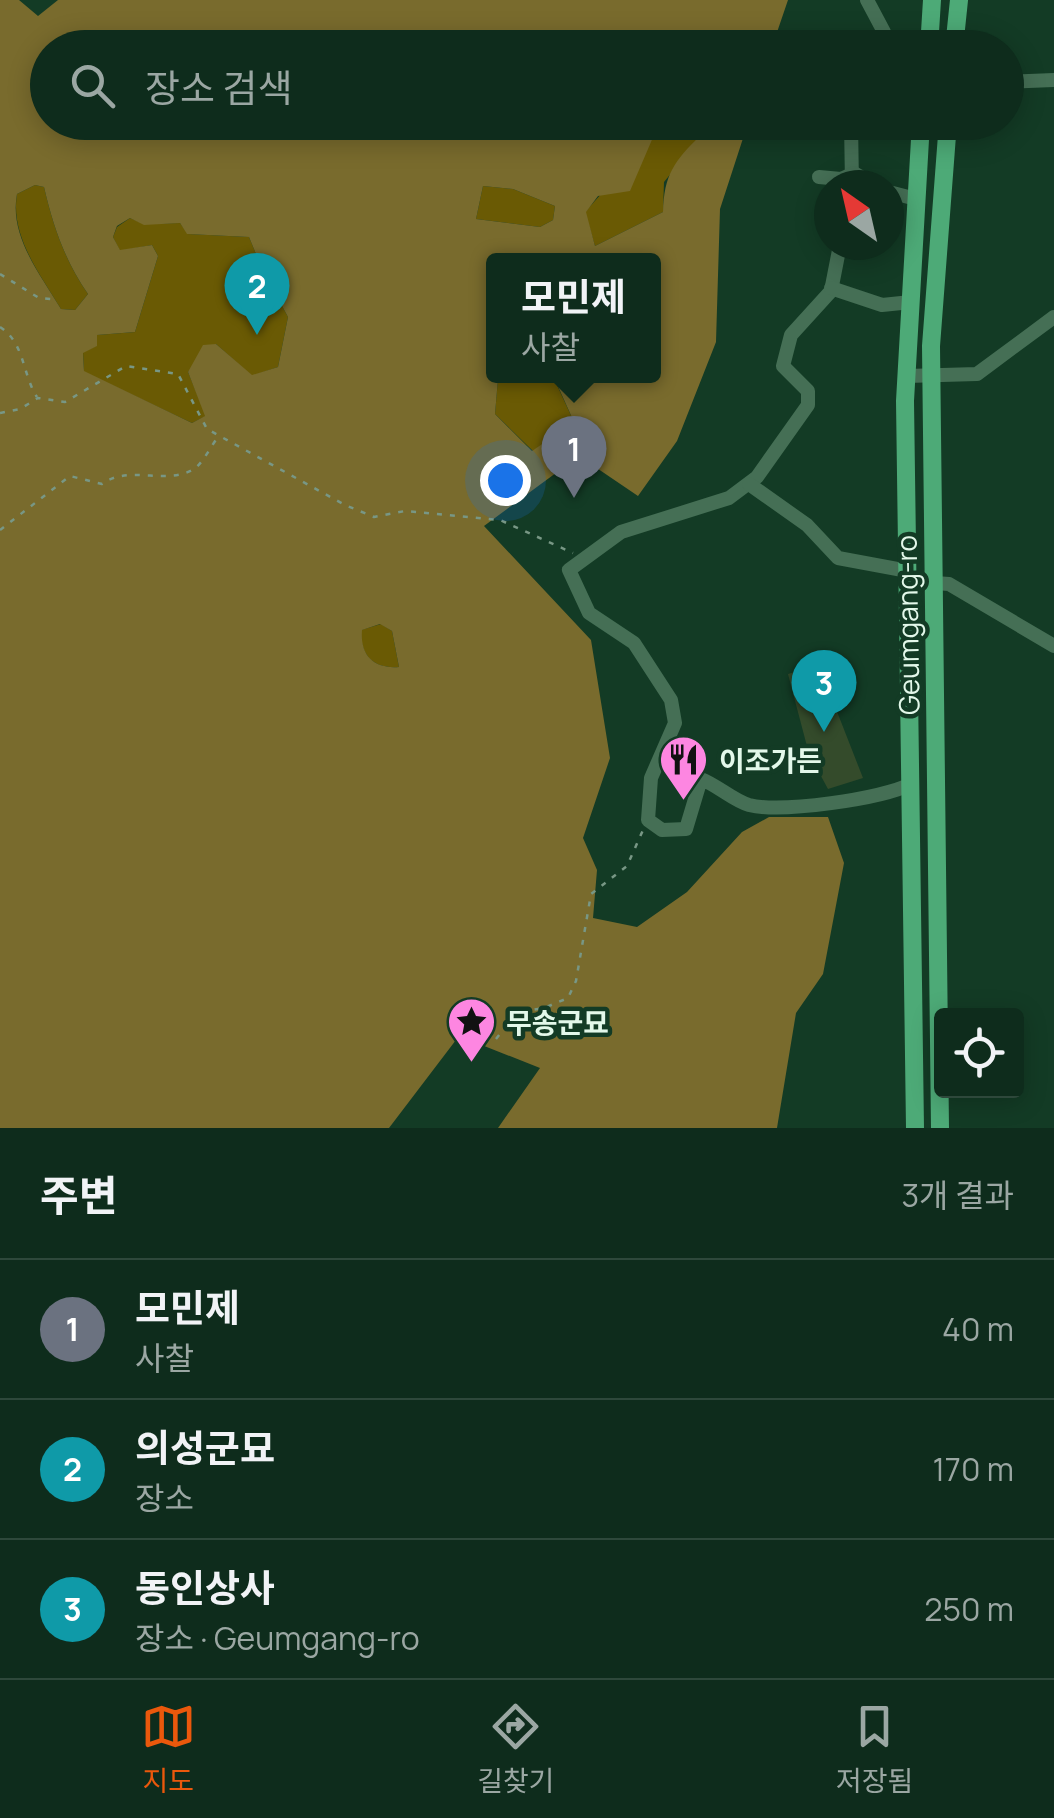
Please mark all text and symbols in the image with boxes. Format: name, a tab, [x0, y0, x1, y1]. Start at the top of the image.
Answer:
search box	[30, 30, 1024, 140]
icon: search	[65, 58, 120, 113]
text: 장소 검색	[145, 61, 292, 113]
north arrow	[814, 170, 904, 260]
pin: 2	[224, 252, 290, 335]
popup	[486, 253, 661, 383]
text: 모민제	[521, 270, 626, 322]
text: 사찰	[521, 325, 580, 369]
pin: 1	[542, 416, 606, 498]
your location	[480, 455, 531, 506]
street label: Geumgang-ro	[886, 535, 928, 715]
pin: 3	[792, 650, 856, 732]
restaurant icon: 이조가든	[658, 734, 710, 802]
place label: 이조가든	[719, 741, 822, 779]
place icon: 무송군묘	[445, 996, 497, 1064]
place label: 무송군묘	[506, 1003, 609, 1041]
map controls	[934, 1008, 1024, 1098]
button: locate	[934, 1008, 1024, 1098]
text: 주변	[40, 1166, 117, 1224]
text: 3개 결과	[902, 1173, 1014, 1217]
text: 모민제	[135, 1281, 240, 1333]
text: 1	[65, 1307, 80, 1351]
text: 40 m	[942, 1307, 1014, 1351]
text: 사찰	[135, 1336, 194, 1380]
text: 의성군묘	[135, 1421, 275, 1473]
text: 2	[63, 1447, 82, 1491]
text: 170 m	[932, 1447, 1014, 1491]
text: 장소	[135, 1476, 194, 1520]
text: 동인상사	[135, 1561, 275, 1613]
text: 3	[63, 1587, 82, 1631]
text: 250 m	[924, 1587, 1014, 1631]
text: 장소 · Geumgang-ro	[135, 1616, 420, 1660]
tab: 지도	[141, 1699, 196, 1799]
tab: 길찾기	[477, 1699, 554, 1799]
tab: 저장됨	[836, 1699, 913, 1799]

